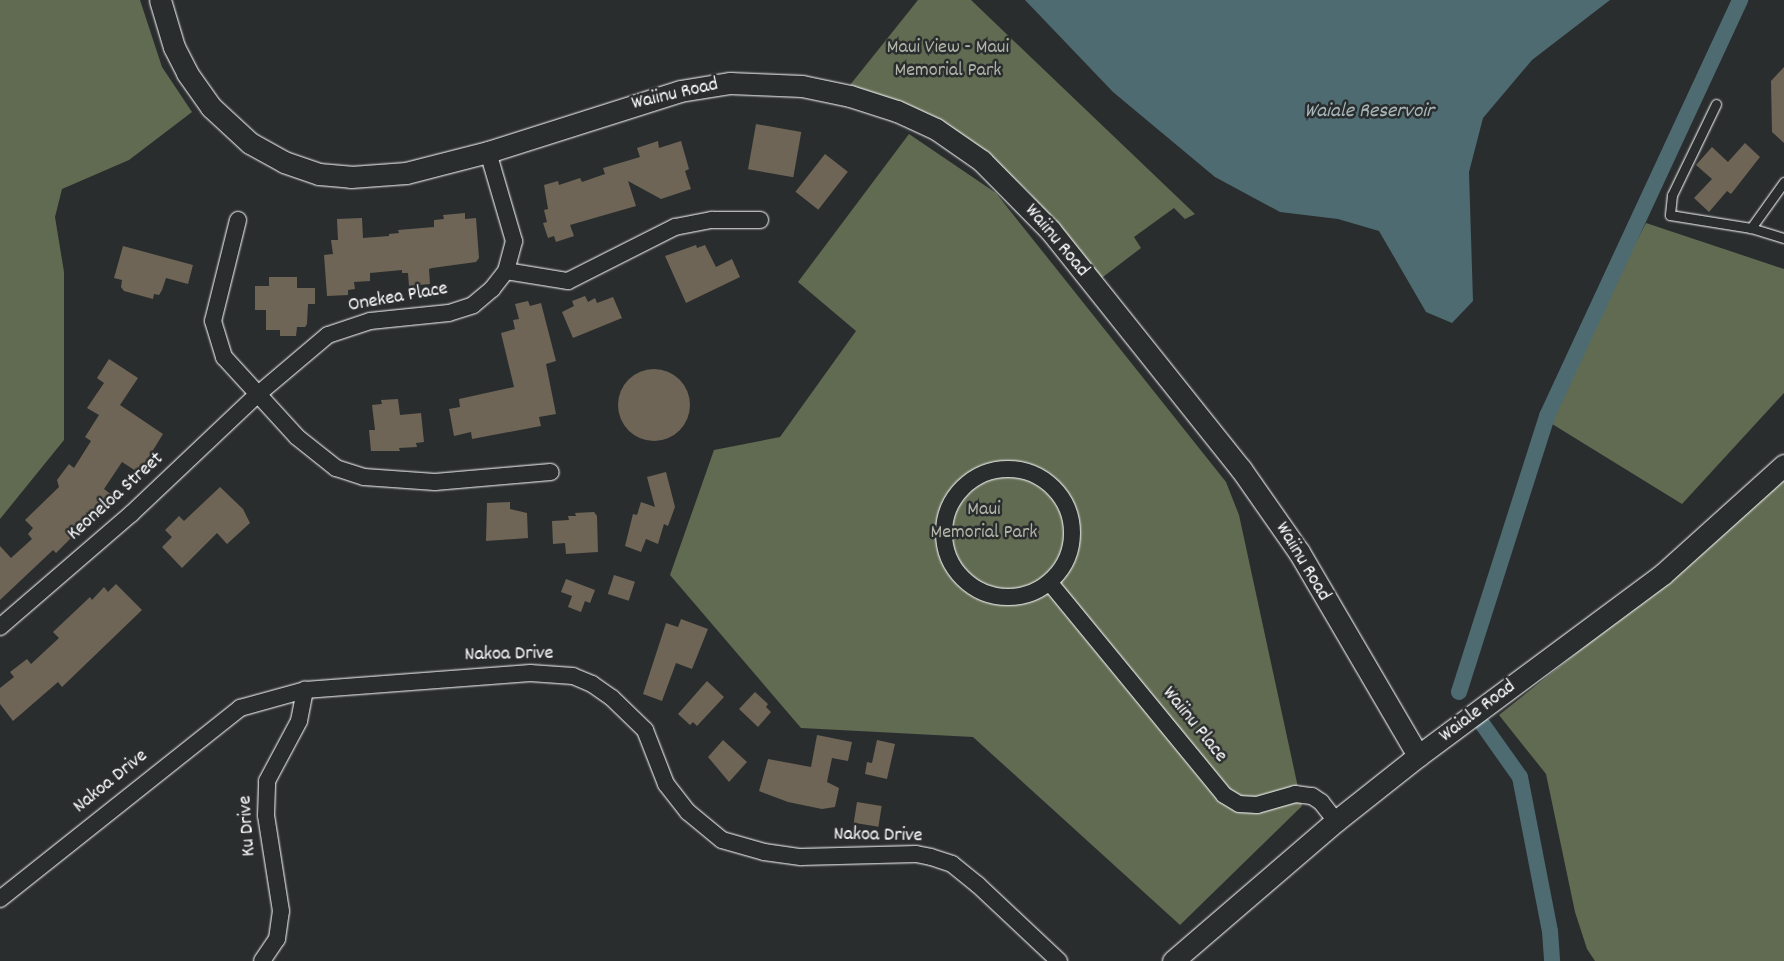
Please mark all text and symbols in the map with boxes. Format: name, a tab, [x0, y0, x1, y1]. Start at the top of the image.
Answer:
park label: Maui View - Maui Memorial Park	[887, 36, 1009, 83]
street label: Waiinu Road	[629, 73, 721, 117]
water label: Waiale Reservoir	[1304, 99, 1434, 125]
street label: Waiinu Road	[1019, 200, 1093, 282]
street label: Onekea Place	[346, 277, 450, 319]
street label: Keoneloa Street	[63, 448, 169, 546]
park label: Maui Memorial Park	[930, 499, 1038, 546]
street label: Waiinu Road	[1269, 518, 1335, 606]
street label: Nakoa Drive	[464, 642, 554, 668]
street label: Waiale Road	[1435, 676, 1521, 748]
street label: Waiinu Place	[1156, 682, 1232, 768]
street label: Nakoa Drive	[69, 745, 153, 819]
street label: Ku Drive	[234, 795, 262, 857]
street label: Nakoa Drive	[833, 823, 923, 849]

